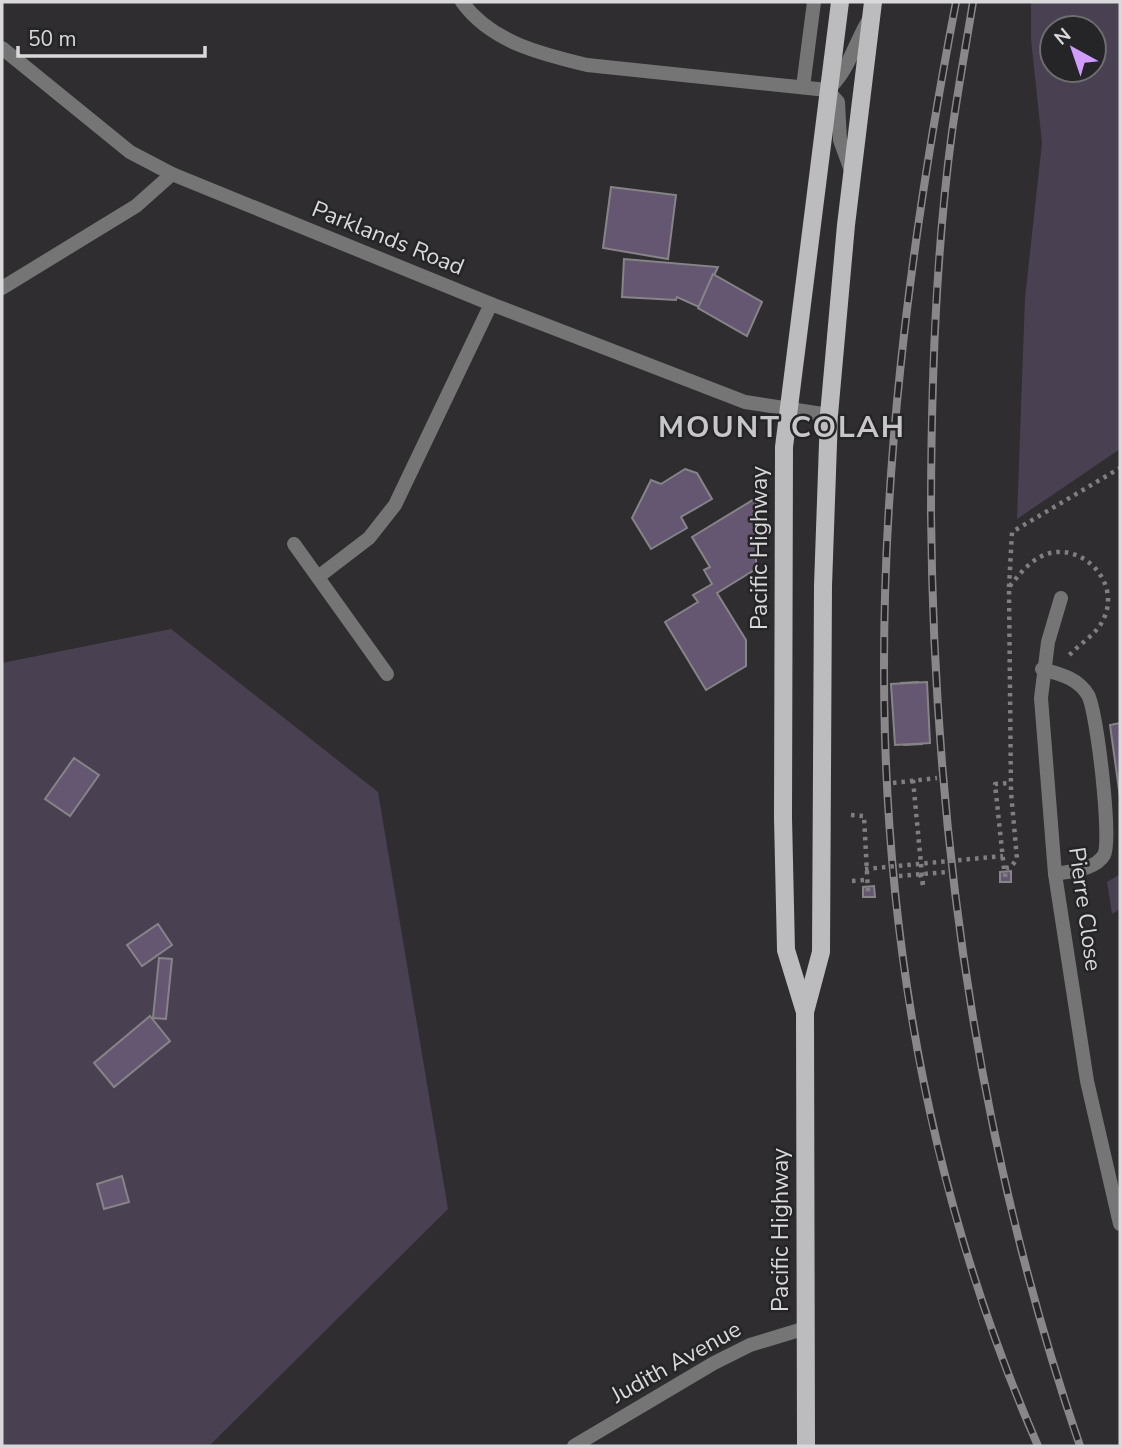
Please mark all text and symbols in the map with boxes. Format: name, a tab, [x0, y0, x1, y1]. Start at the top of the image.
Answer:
scale bar	[18, 14, 205, 58]
north arrow	[1038, 14, 1108, 84]
text: N	[1049, 22, 1077, 51]
text: 50 m	[28, 25, 77, 53]
street label: Parklands Road	[307, 193, 469, 283]
district label: MOUNT COLAH	[658, 407, 906, 448]
street label: Pacific Highway	[744, 466, 775, 630]
street label: Pierre Close	[1061, 845, 1109, 973]
street label: Pacific Highway	[765, 1148, 796, 1312]
street label: Judith Avenue	[604, 1313, 747, 1411]

